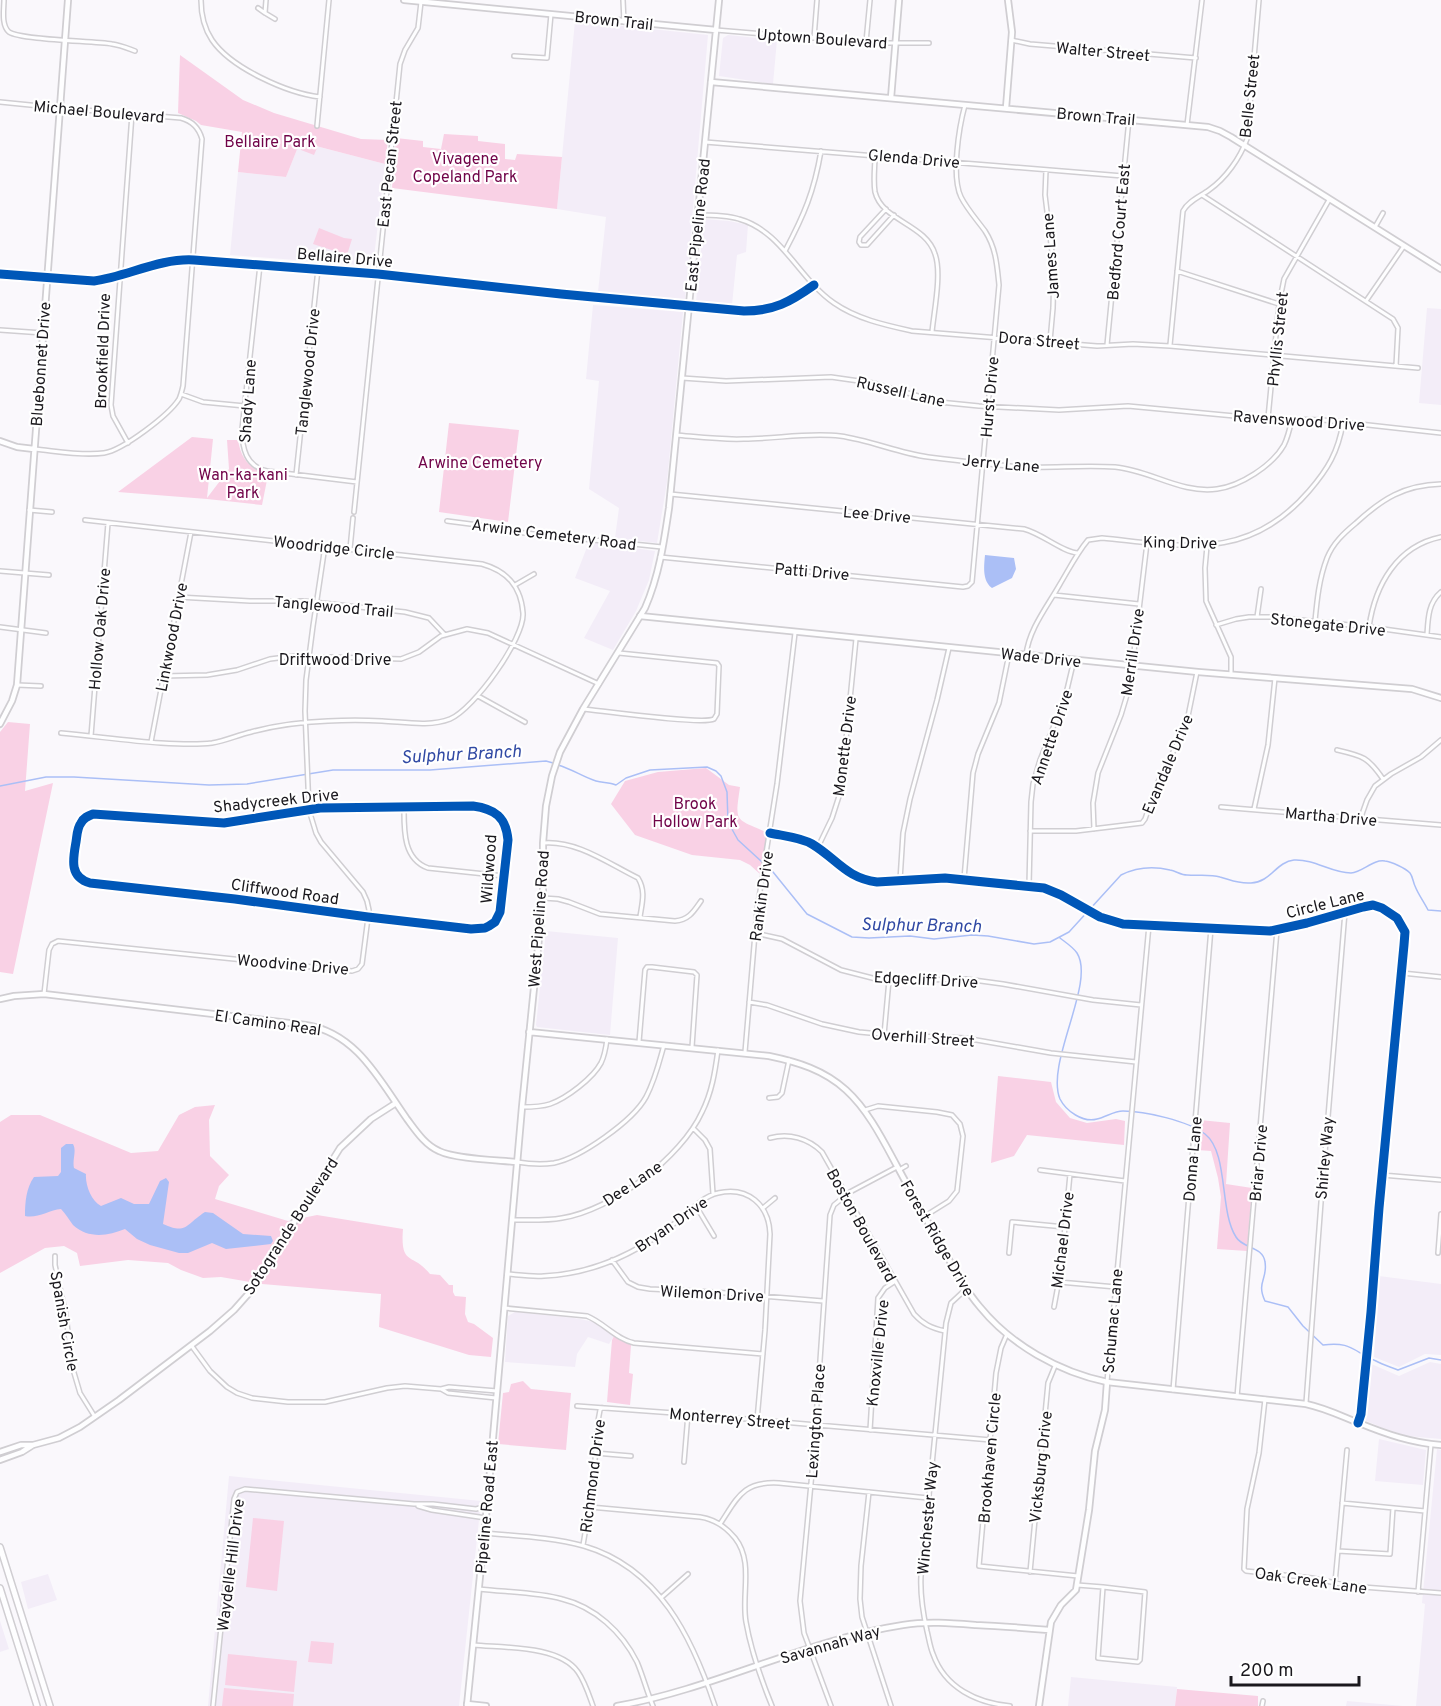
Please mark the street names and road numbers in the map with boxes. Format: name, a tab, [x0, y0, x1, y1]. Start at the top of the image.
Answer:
street label: Brown Trail	[573, 8, 654, 36]
street label: Uptown Boulevard	[756, 25, 888, 55]
street label: Walter Street	[1055, 39, 1151, 67]
street label: Belle Street	[1237, 53, 1265, 139]
street label: Michael Boulevard	[32, 97, 165, 129]
street label: East Pecan Street	[374, 100, 408, 229]
street label: Brown Trail	[1056, 105, 1136, 131]
street label: Glenda Drive	[867, 146, 961, 174]
street label: East Pipeline Road	[682, 158, 716, 293]
street label: Bedford Court East	[1104, 163, 1136, 301]
street label: James Lane	[1039, 212, 1065, 300]
street label: Bellaire Drive	[296, 245, 394, 273]
street label: Phyllis Street	[1264, 291, 1294, 388]
street label: Brookfield Drive	[92, 293, 116, 409]
street label: Bluebonnet Drive	[28, 301, 56, 427]
street label: Tanglewood Drive	[292, 307, 326, 437]
street label: Dora Street	[997, 328, 1080, 356]
street label: Hurst Drive	[977, 356, 1005, 439]
street label: Shady Lane	[236, 359, 262, 444]
street label: Russell Lane	[854, 373, 947, 413]
street label: Ravenswood Drive	[1232, 407, 1366, 437]
street label: Jerry Lane	[961, 452, 1040, 478]
street label: Lee Drive	[842, 503, 912, 529]
street label: Arwine Cemetery Road	[470, 516, 637, 556]
street label: Woodridge Circle	[272, 533, 396, 565]
street label: King Drive	[1143, 533, 1217, 555]
street label: Patti Drive	[773, 560, 850, 586]
street label: Hollow Oak Drive	[86, 567, 116, 691]
street label: Linkwood Drive	[153, 581, 193, 694]
street label: Tanglewood Trail	[273, 593, 395, 623]
street label: Merrill Drive	[1118, 607, 1150, 697]
street label: Stonegate Drive	[1269, 610, 1386, 642]
street label: Wade Drive	[999, 645, 1082, 673]
street label: Driftwood Drive	[279, 651, 391, 671]
street label: Annette Drive	[1027, 687, 1079, 788]
street label: Monette Drive	[830, 695, 862, 798]
street label: Evandale Drive	[1139, 712, 1199, 818]
street label: Shadycreek Drive	[212, 785, 340, 819]
street label: Martha Drive	[1284, 804, 1378, 832]
street label: Wildwood	[478, 834, 502, 904]
street label: West Pipeline Road	[525, 850, 555, 989]
street label: Rankin Drive	[747, 850, 779, 943]
street label: Cliffwood Road	[229, 876, 340, 910]
street label: Circle Lane	[1284, 886, 1367, 924]
street label: Woodvine Drive	[236, 951, 350, 981]
street label: Edgecliff Drive	[873, 968, 979, 994]
street label: El Camino Real	[213, 1007, 322, 1041]
street label: Overhill Street	[870, 1025, 975, 1053]
street label: Donna Lane	[1180, 1116, 1208, 1203]
street label: Shirley Way	[1312, 1116, 1340, 1200]
street label: Briar Drive	[1247, 1124, 1273, 1203]
street label: Sotogrande Boulevard	[240, 1155, 344, 1300]
street label: Dee Lane	[600, 1158, 667, 1212]
street label: Boston Boulevard	[821, 1166, 900, 1286]
street label: Forest Ridge Drive	[895, 1177, 978, 1301]
street label: Michael Drive	[1048, 1191, 1080, 1290]
street label: Bryan Drive	[632, 1193, 712, 1258]
street label: Schumac Lane	[1099, 1268, 1129, 1374]
street label: Spanish Circle	[44, 1269, 82, 1373]
street label: Wilemon Drive	[660, 1282, 764, 1308]
street label: Knoxville Drive	[863, 1299, 895, 1408]
street label: Lexington Place	[803, 1363, 831, 1479]
street label: Brookhaven Circle	[975, 1392, 1007, 1524]
street label: Monterrey Street	[668, 1405, 791, 1435]
street label: Vicksburg Drive	[1026, 1410, 1058, 1524]
street label: Richmond Drive	[577, 1418, 611, 1534]
street label: Pipeline Road East	[472, 1440, 504, 1575]
street label: Winchester Way	[914, 1461, 944, 1576]
street label: Waydelle Hill Drive	[214, 1498, 250, 1633]
street label: Oak Creek Lane	[1253, 1564, 1368, 1600]
street label: Savannah Way	[778, 1622, 883, 1670]

